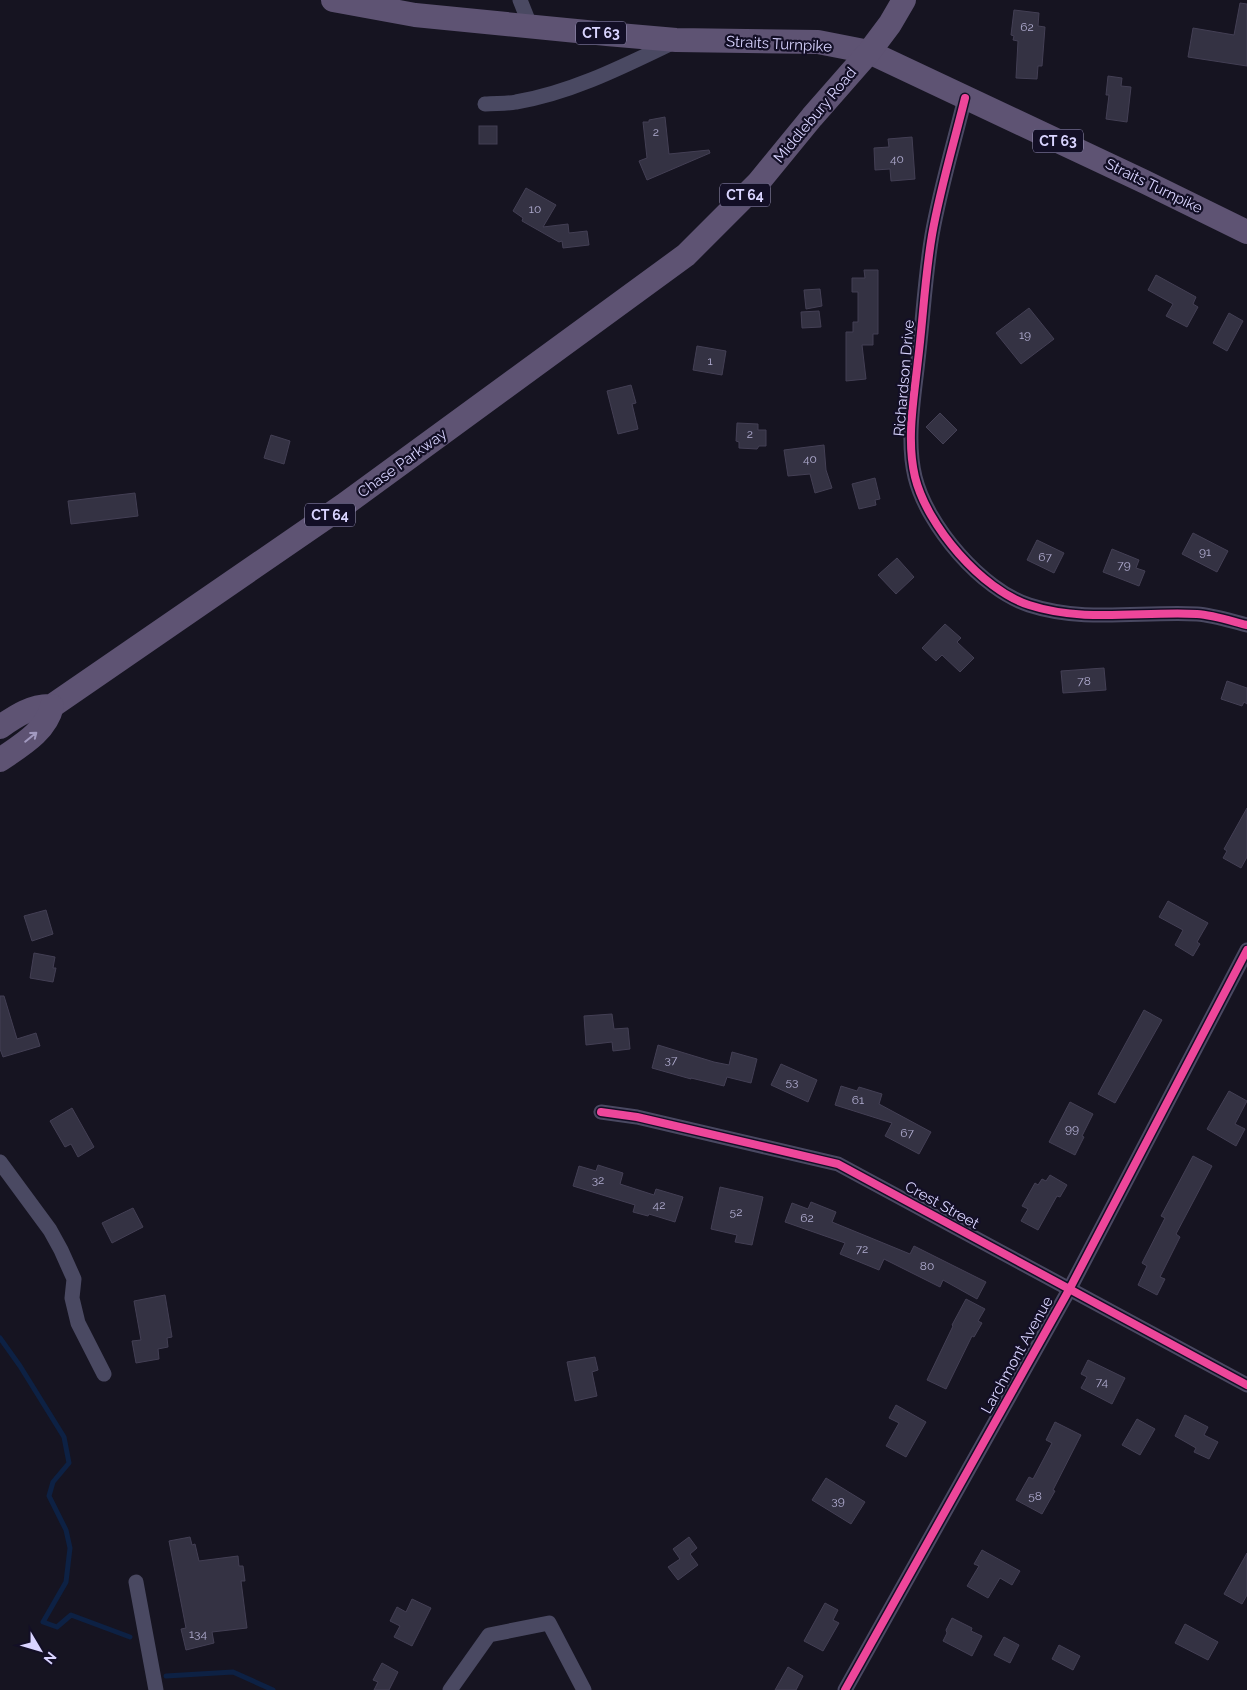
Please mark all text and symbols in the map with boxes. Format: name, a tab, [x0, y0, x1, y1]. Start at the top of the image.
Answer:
house number: 62	[1020, 20, 1034, 34]
road number: CT 63	[576, 22, 626, 44]
street label: Straits Turnpike	[726, 32, 833, 56]
street label: Middlebury Road	[770, 64, 860, 166]
house number: 2	[653, 125, 659, 139]
road number: CT 63	[1033, 130, 1083, 152]
house number: 40	[890, 152, 904, 166]
street label: Straits Turnpike	[1102, 155, 1206, 217]
road number: CT 64	[720, 184, 770, 206]
house number: 10	[529, 202, 541, 216]
street label: Richardson Drive	[890, 319, 918, 437]
house number: 19	[1019, 328, 1031, 342]
house number: 1	[707, 354, 713, 368]
street label: Chase Parkway	[354, 425, 450, 501]
house number: 2	[747, 427, 753, 441]
house number: 40	[803, 452, 817, 466]
road number: CT 64	[305, 504, 355, 526]
house number: 91	[1199, 545, 1211, 559]
house number: 67	[1038, 550, 1052, 564]
house number: 79	[1117, 558, 1131, 572]
house number: 78	[1077, 674, 1091, 688]
one-way arrow	[24, 732, 37, 743]
house number: 37	[665, 1053, 678, 1067]
house number: 53	[786, 1075, 798, 1089]
house number: 61	[852, 1093, 864, 1107]
house number: 99	[1065, 1122, 1079, 1136]
house number: 67	[900, 1126, 914, 1140]
house number: 32	[592, 1173, 604, 1187]
street label: Crest Street	[902, 1177, 982, 1233]
house number: 42	[653, 1198, 665, 1212]
house number: 52	[730, 1205, 742, 1219]
house number: 62	[800, 1211, 814, 1225]
house number: 72	[856, 1242, 868, 1256]
house number: 80	[920, 1259, 934, 1273]
street label: Larchmont Avenue	[977, 1293, 1057, 1417]
house number: 74	[1096, 1375, 1109, 1389]
house number: 58	[1028, 1489, 1042, 1503]
house number: 39	[831, 1494, 845, 1508]
north arrow	[15, 1625, 65, 1675]
house number: 134	[189, 1627, 207, 1641]
text: N	[41, 1649, 60, 1667]

